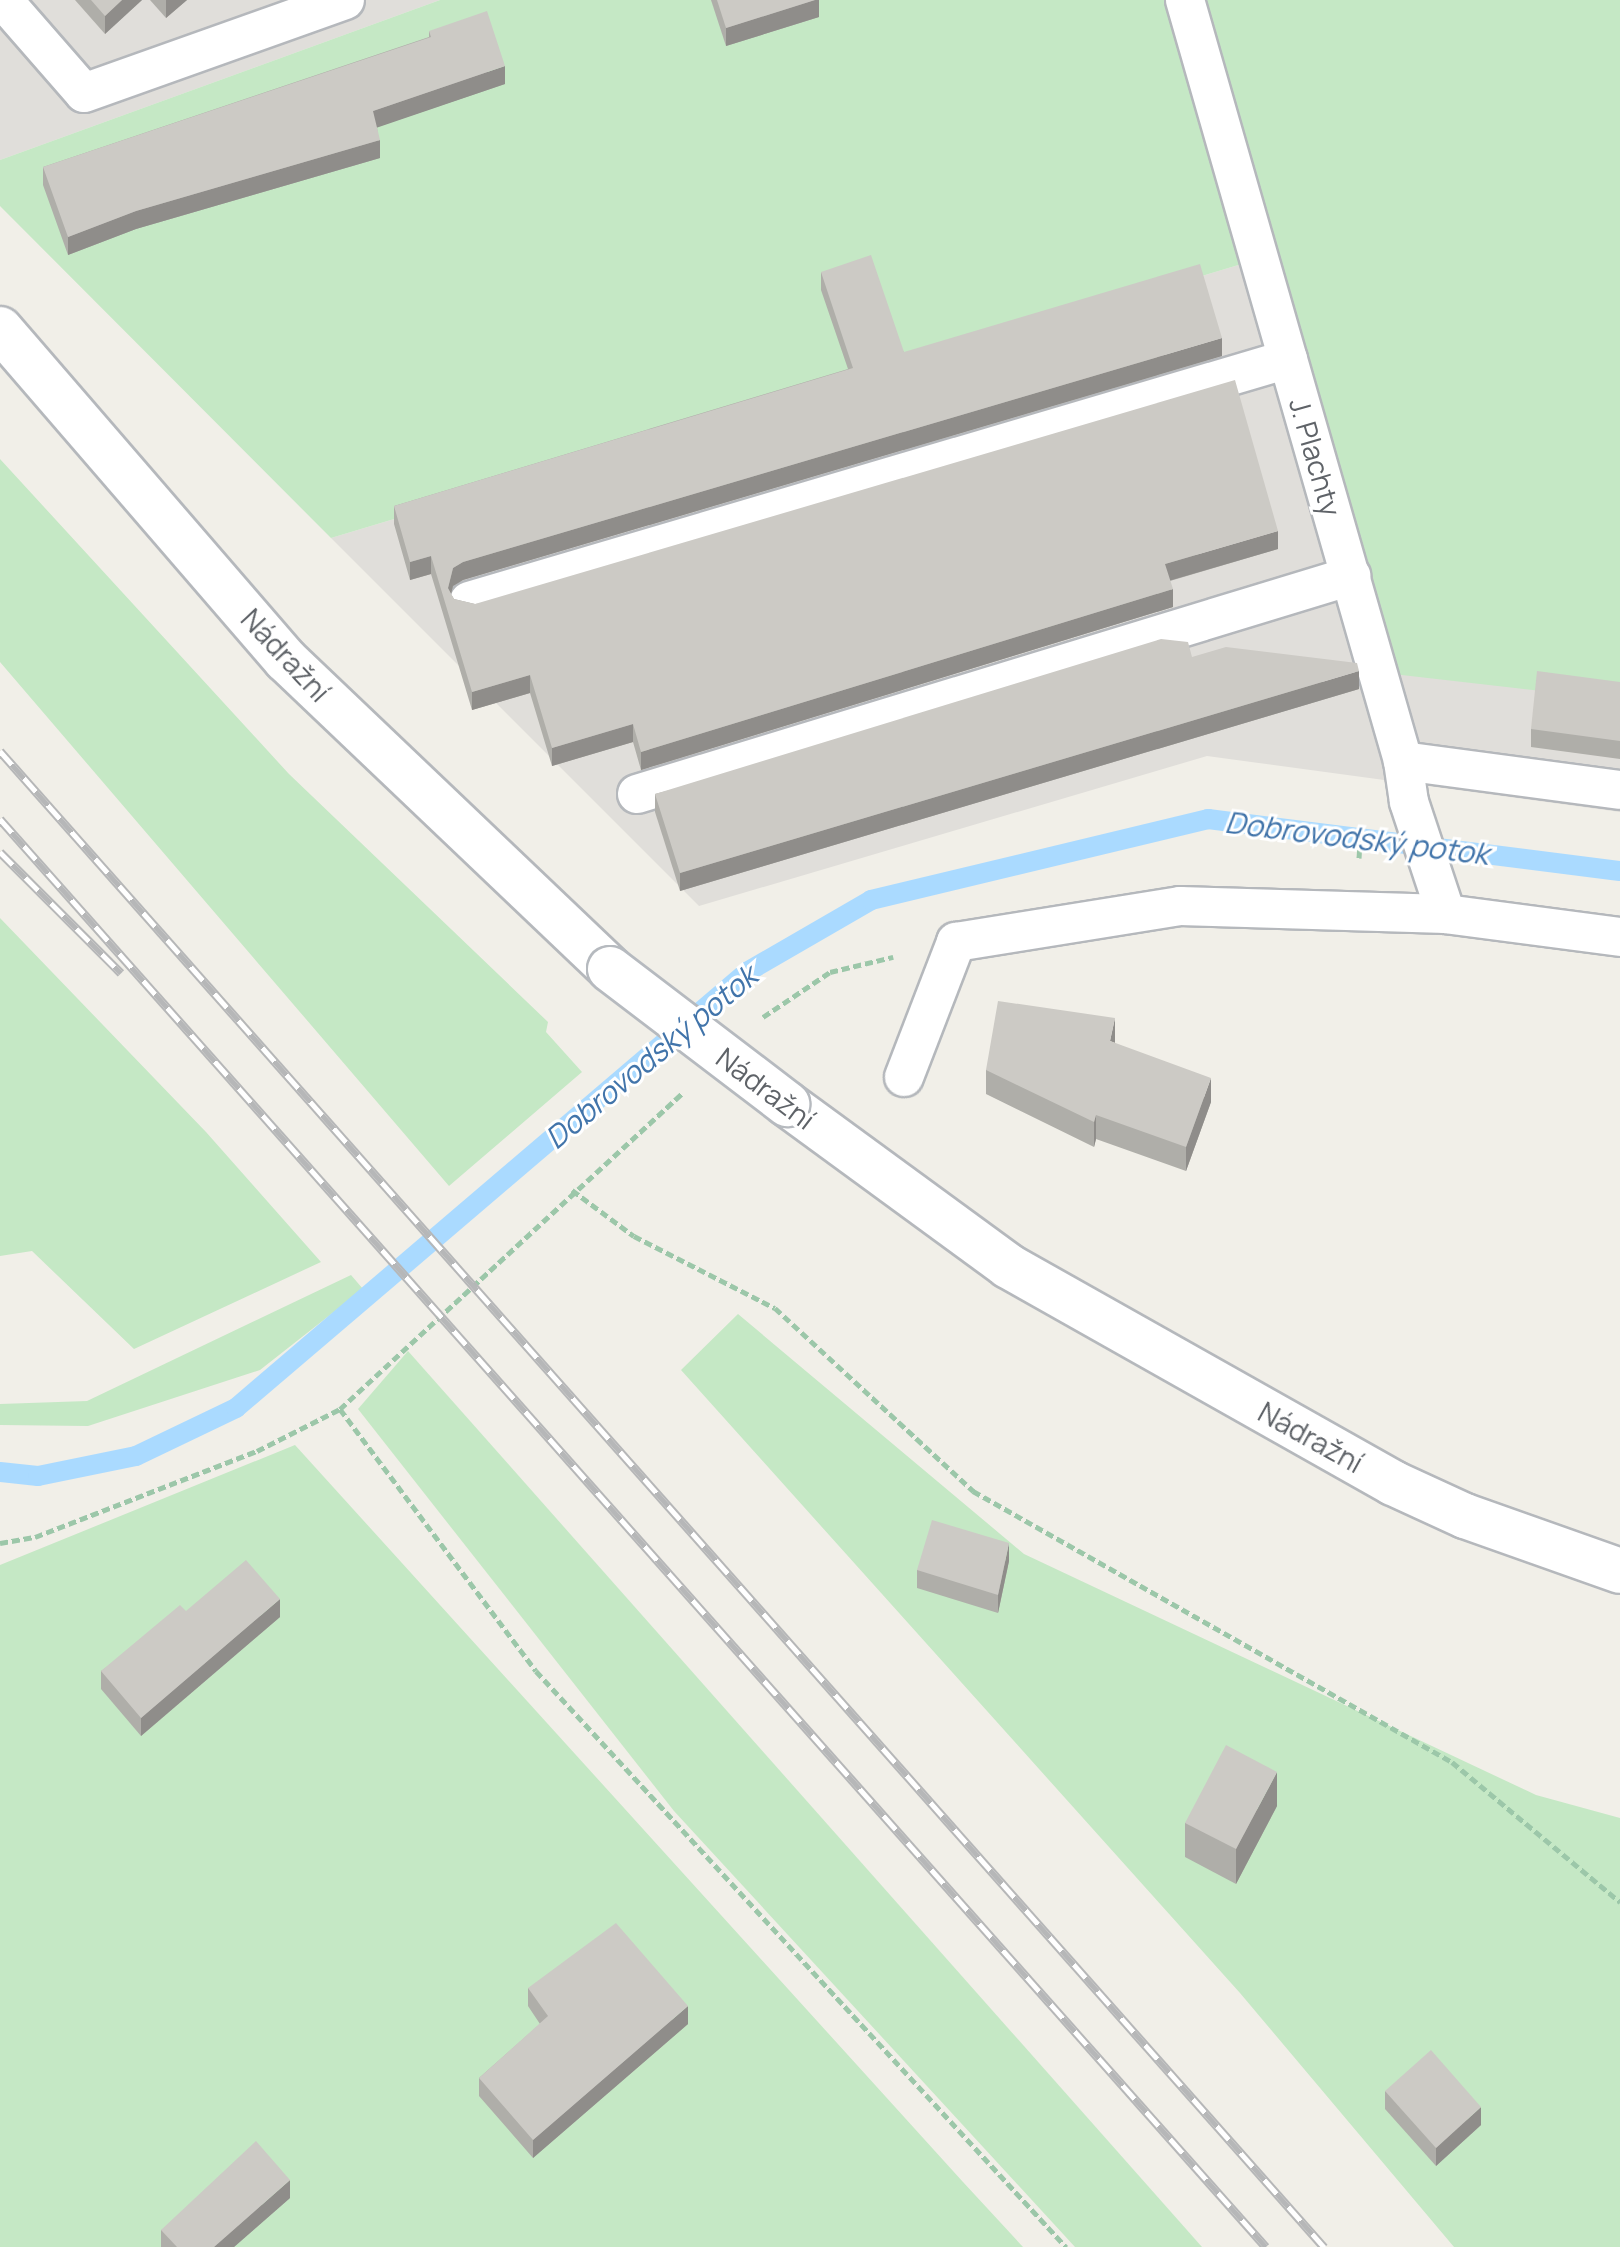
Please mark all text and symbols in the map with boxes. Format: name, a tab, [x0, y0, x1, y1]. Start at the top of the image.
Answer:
street label: J. Plachty	[1283, 394, 1349, 520]
street label: Nádražní	[235, 602, 337, 708]
water label: Dobrovodský potok	[1223, 804, 1491, 872]
water label: Dobrovodský potok	[538, 958, 764, 1156]
street label: Nádražní	[710, 1040, 822, 1136]
street label: Nádražní	[1253, 1395, 1369, 1479]

